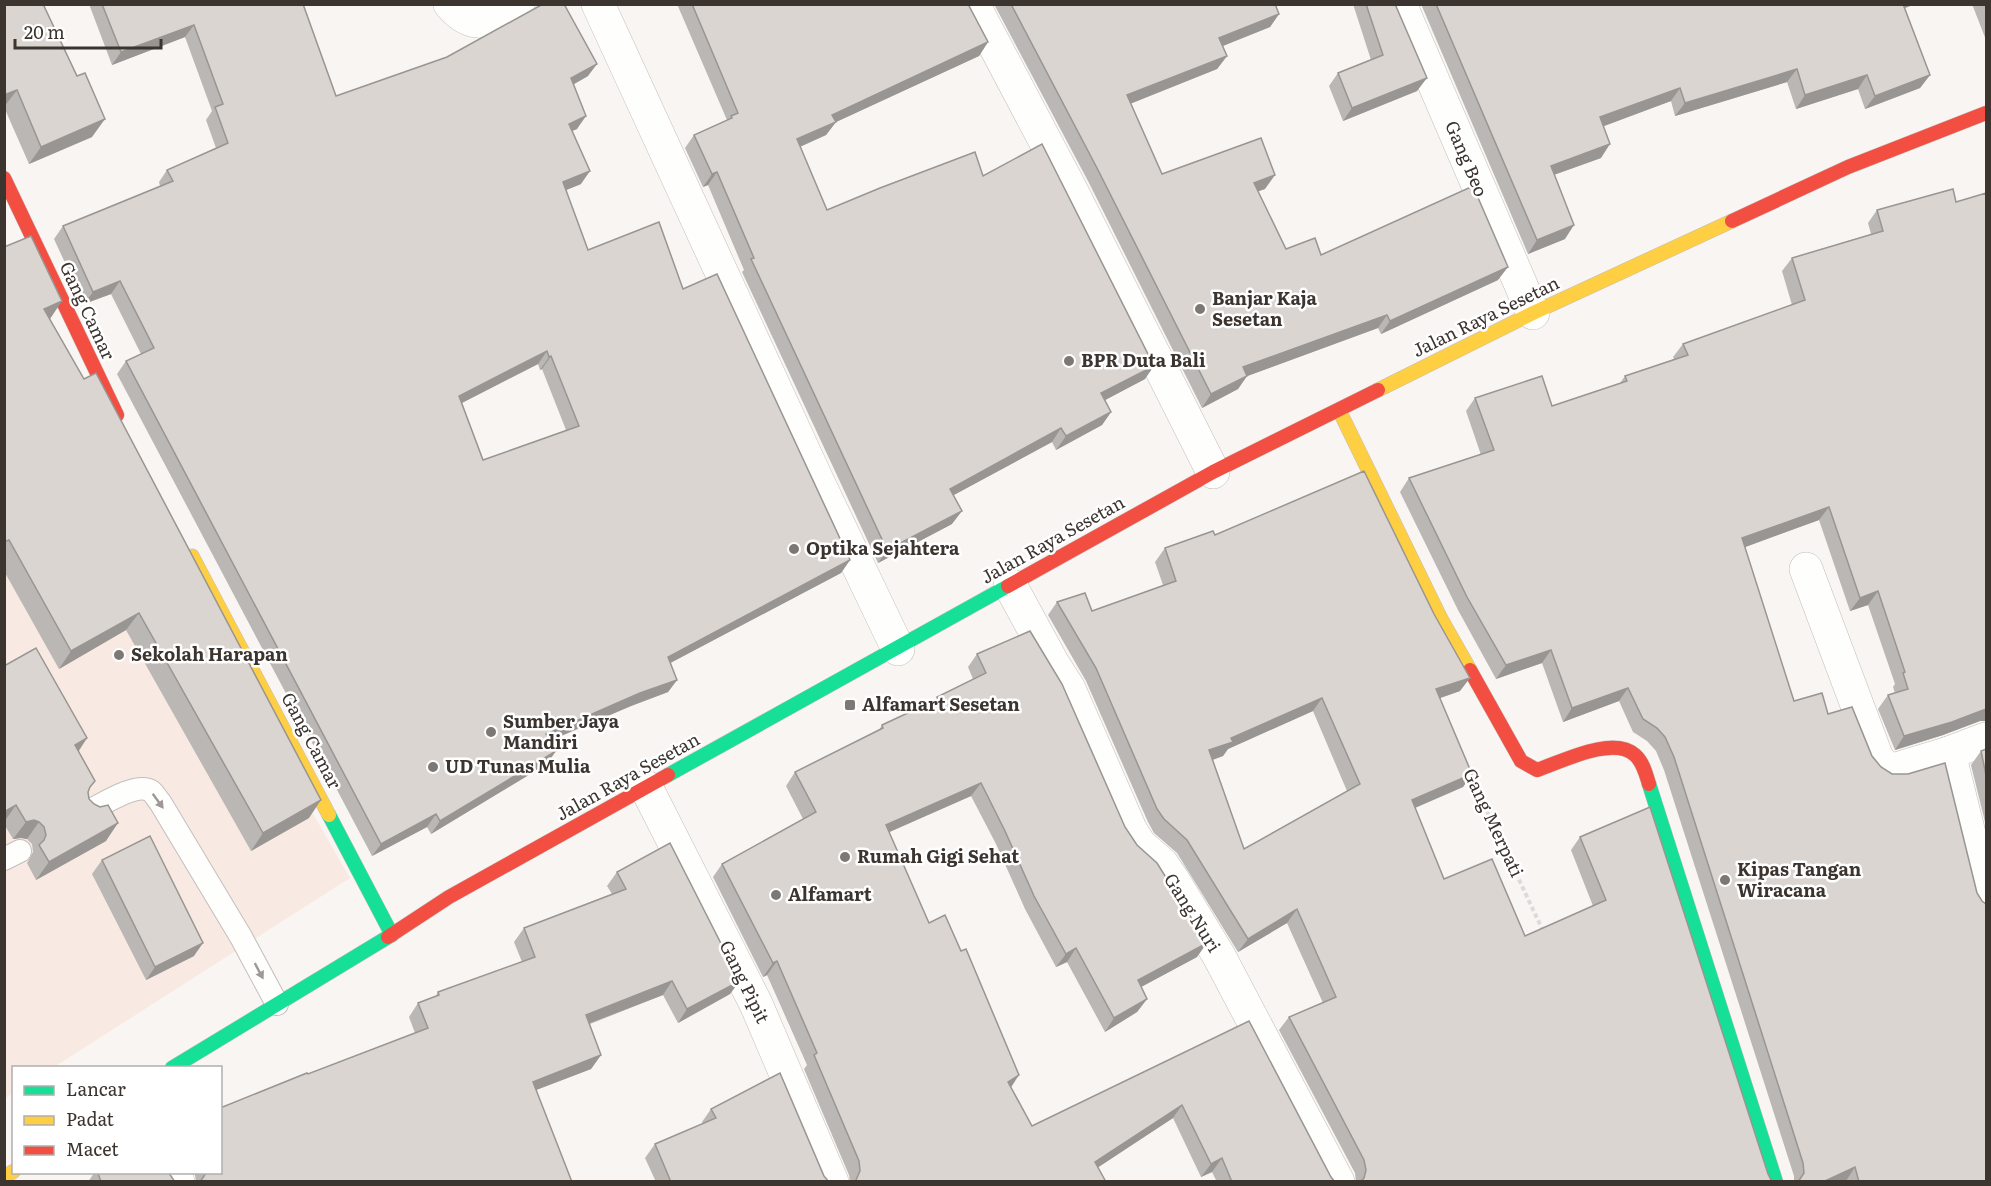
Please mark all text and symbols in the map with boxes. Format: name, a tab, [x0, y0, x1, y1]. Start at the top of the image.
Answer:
scale bar	[15, 12, 160, 50]
text: 20 m	[24, 18, 65, 45]
street label: Gang Beo	[1439, 116, 1496, 201]
street label: Gang Camar	[54, 257, 123, 365]
street label: Jalan Raya Sesetan	[1407, 268, 1563, 363]
place label: Banjar Kaja Sesetan	[1212, 284, 1318, 332]
marker: Banjar Kaja Sesetan	[1193, 302, 1207, 316]
place label: BPR Duta Bali	[1081, 346, 1206, 373]
marker: BPR Duta Bali	[1062, 354, 1076, 368]
street label: Jalan Raya Sesetan	[976, 488, 1129, 589]
place label: Optika Sejahtera	[806, 534, 960, 561]
marker: Optika Sejahtera	[787, 542, 801, 556]
place label: Sekolah Harapan	[131, 640, 288, 667]
marker: Sekolah Harapan	[112, 648, 126, 662]
street label: Gang Camar	[276, 687, 349, 794]
place label: Alfamart Sesetan	[862, 690, 1020, 717]
marker: Alfamart Sesetan	[843, 698, 857, 712]
place label: Sumber Jaya Mandiri	[503, 707, 620, 755]
marker: Sumber Jaya Mandiri	[484, 725, 498, 739]
street label: Jalan Raya Sesetan	[551, 725, 704, 826]
place label: UD Tunas Mulia	[445, 752, 591, 779]
marker: UD Tunas Mulia	[426, 760, 440, 774]
street label: Gang Merpati	[1457, 763, 1531, 881]
one-way arrow	[152, 793, 164, 809]
place label: Rumah Gigi Sehat	[857, 842, 1019, 869]
marker: Rumah Gigi Sehat	[838, 850, 852, 864]
place label: Kipas Tangan Wiracana	[1737, 855, 1862, 903]
street label: Gang Nuri	[1158, 867, 1228, 957]
marker: Kipas Tangan Wiracana	[1718, 873, 1732, 887]
place label: Alfamart	[788, 880, 872, 907]
marker: Alfamart	[769, 888, 783, 902]
street label: Gang Pipit	[714, 935, 777, 1028]
one-way arrow	[254, 962, 264, 979]
legend	[12, 1066, 222, 1174]
text: Lancar	[66, 1075, 126, 1102]
text: Padat	[66, 1105, 115, 1132]
text: Macet	[66, 1135, 119, 1162]

